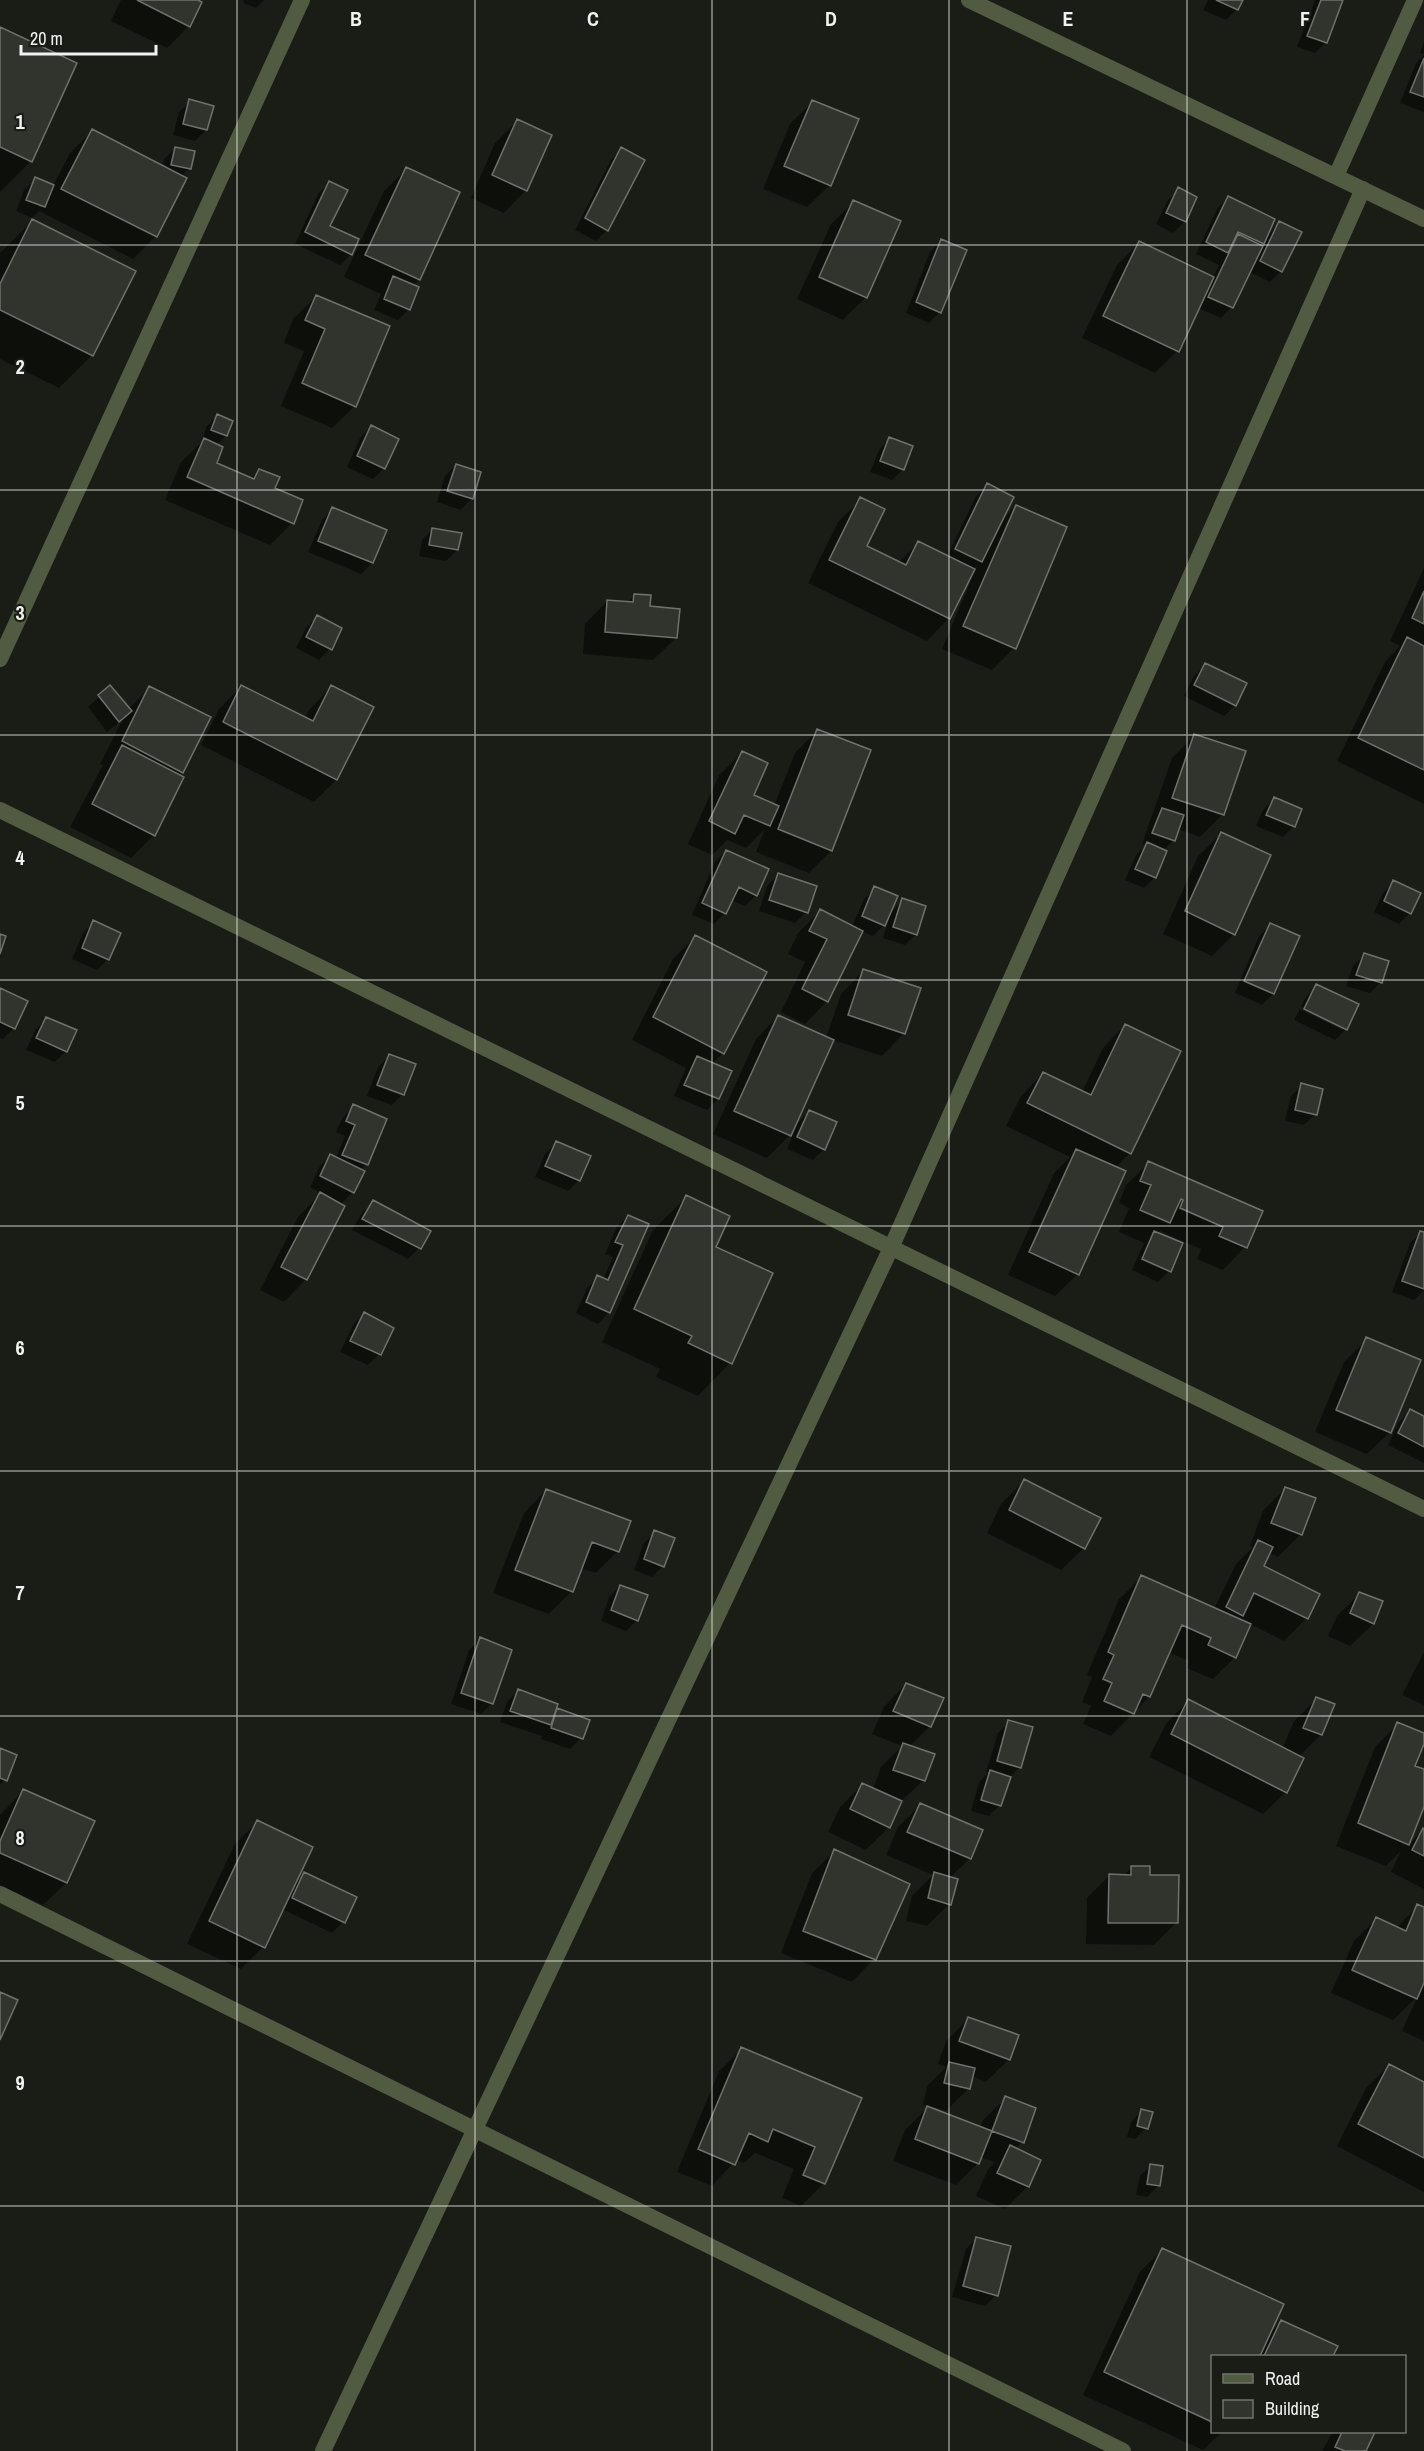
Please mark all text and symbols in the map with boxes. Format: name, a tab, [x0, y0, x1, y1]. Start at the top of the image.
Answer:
text: B	[350, 5, 362, 32]
text: C	[587, 5, 599, 32]
text: D	[825, 5, 837, 32]
text: E	[1063, 5, 1074, 32]
text: F	[1300, 5, 1310, 32]
scale bar	[21, 18, 156, 56]
text: 20 m	[30, 26, 63, 51]
text: 1	[15, 108, 25, 135]
text: 2	[15, 353, 25, 380]
text: 3	[15, 599, 25, 626]
text: 4	[15, 844, 25, 871]
text: 5	[15, 1089, 25, 1116]
text: 6	[15, 1334, 25, 1361]
text: 7	[15, 1579, 25, 1606]
text: 8	[15, 1824, 25, 1851]
text: 9	[15, 2069, 25, 2096]
legend	[1211, 2355, 1406, 2433]
text: Road	[1265, 2366, 1300, 2391]
text: Building	[1265, 2396, 1320, 2421]

